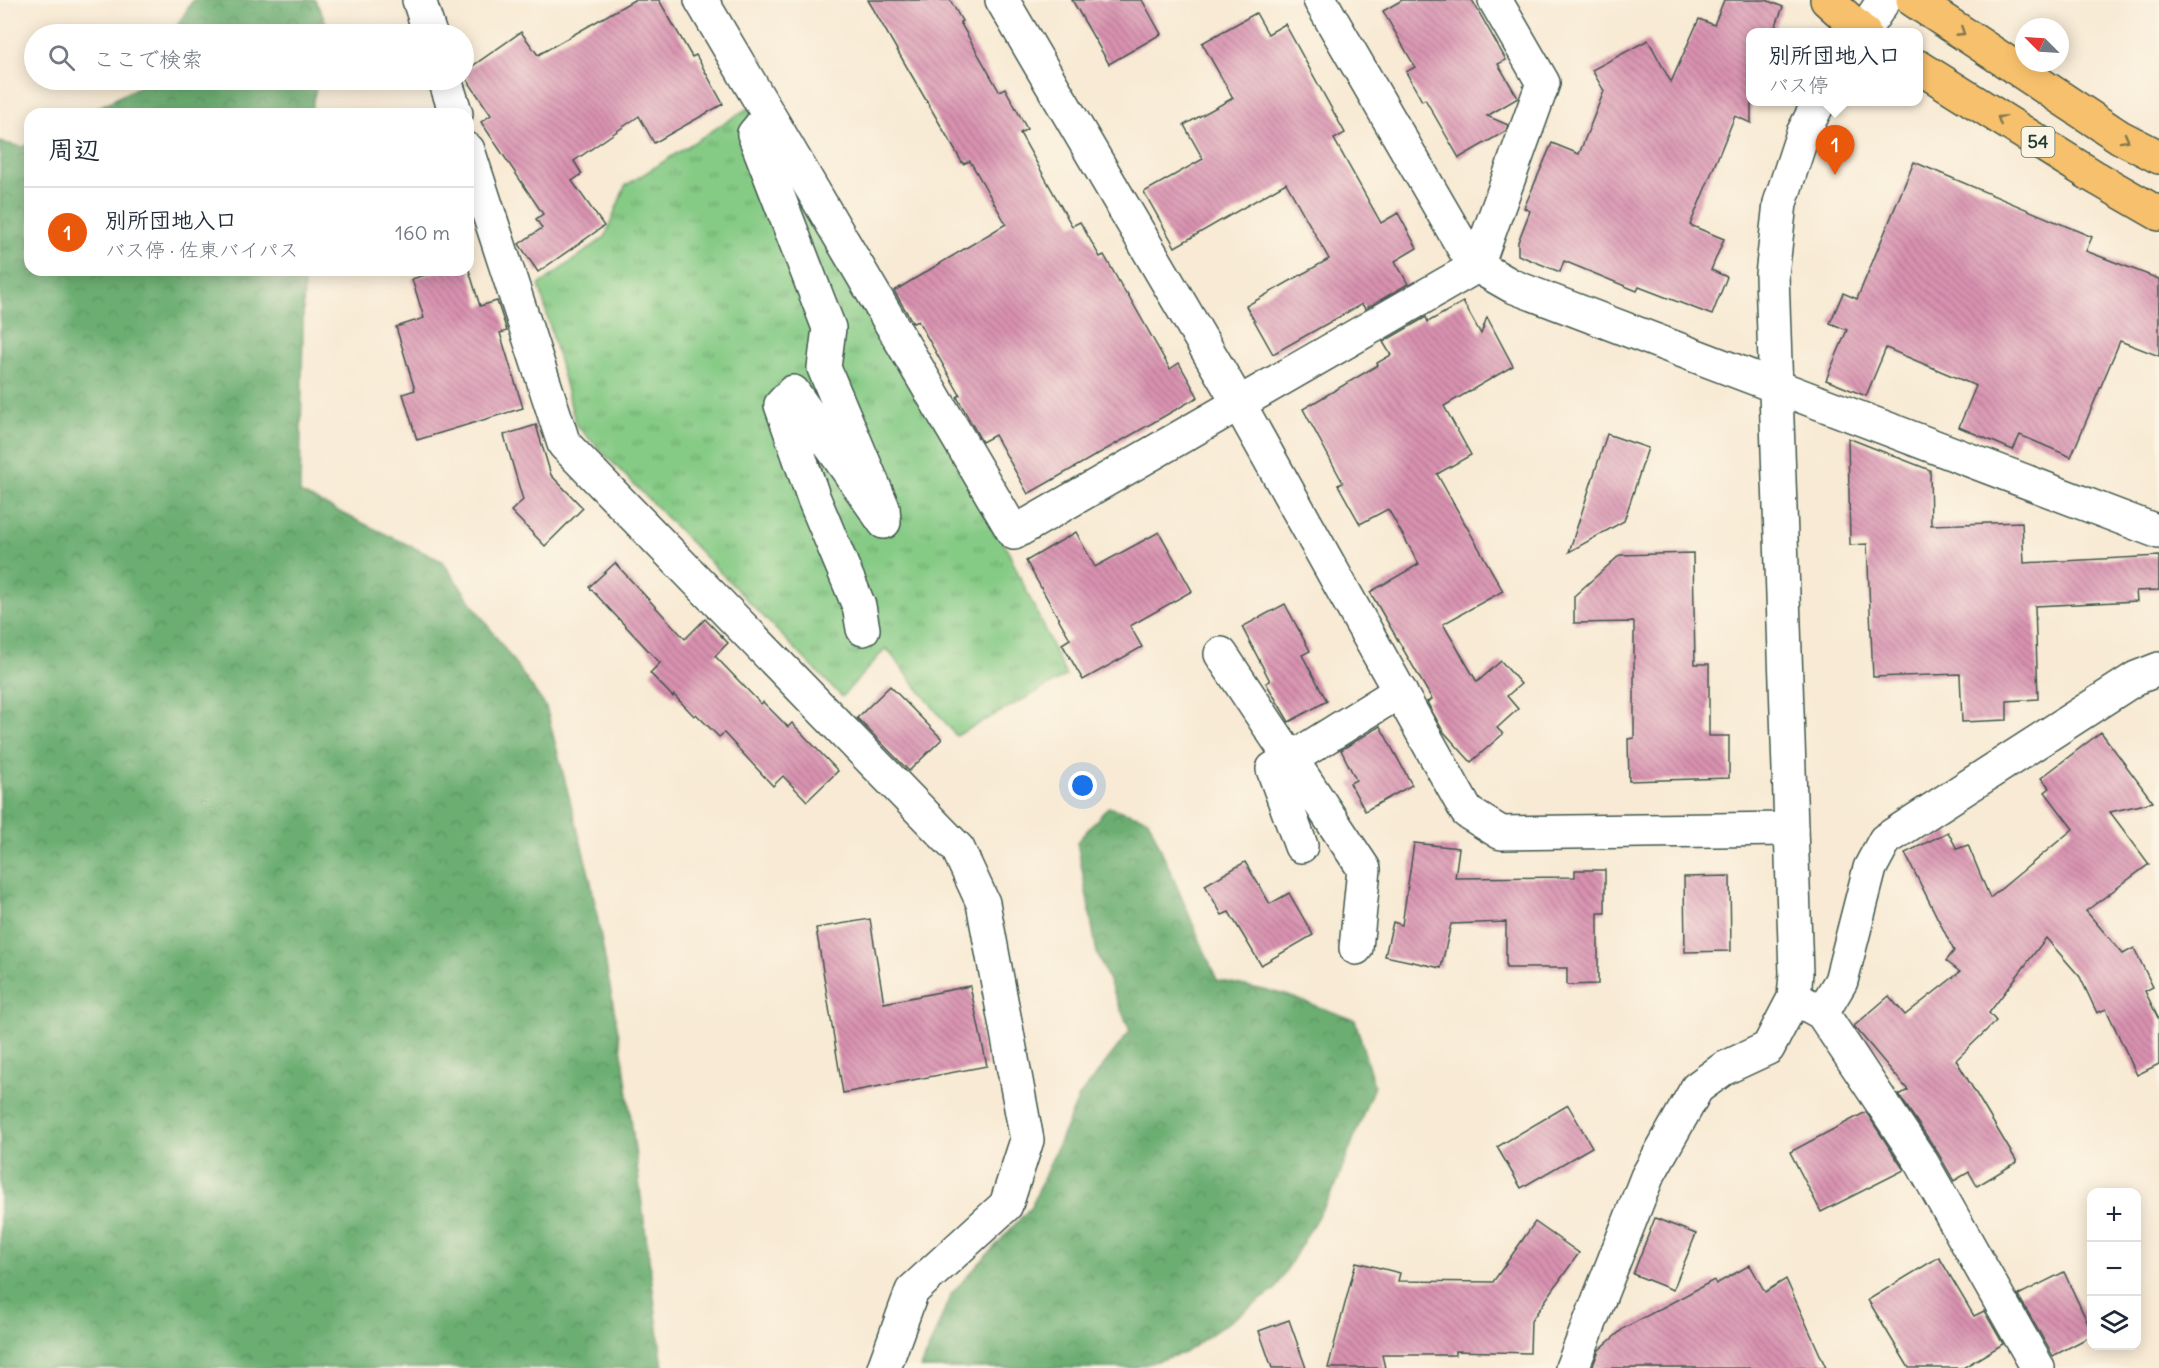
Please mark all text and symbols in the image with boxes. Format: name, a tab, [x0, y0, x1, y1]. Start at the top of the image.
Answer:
north arrow	[2015, 18, 2069, 72]
search box	[24, 24, 474, 90]
one-way arrow	[1955, 25, 1966, 36]
popup	[1746, 28, 1923, 106]
icon: search	[45, 41, 78, 74]
text: 別所団地入口	[1768, 41, 1901, 69]
text: ここで検索	[93, 45, 203, 73]
text: バス停	[1768, 72, 1828, 97]
one-way arrow	[1997, 114, 2007, 126]
pin: 1	[1816, 126, 1854, 175]
road number: 54	[2022, 127, 2054, 157]
one-way arrow	[2119, 132, 2129, 143]
text: 周辺	[48, 133, 100, 166]
text: 別所団地入口	[105, 206, 237, 234]
text: 1	[64, 220, 71, 245]
text: 160 m	[395, 220, 450, 245]
text: バス停 · 佐東バイパス	[105, 237, 299, 262]
your location	[1068, 771, 1097, 800]
map controls	[2087, 1188, 2141, 1350]
button: +	[2087, 1188, 2141, 1242]
button: −	[2087, 1242, 2141, 1296]
button: layers	[2087, 1296, 2141, 1350]

